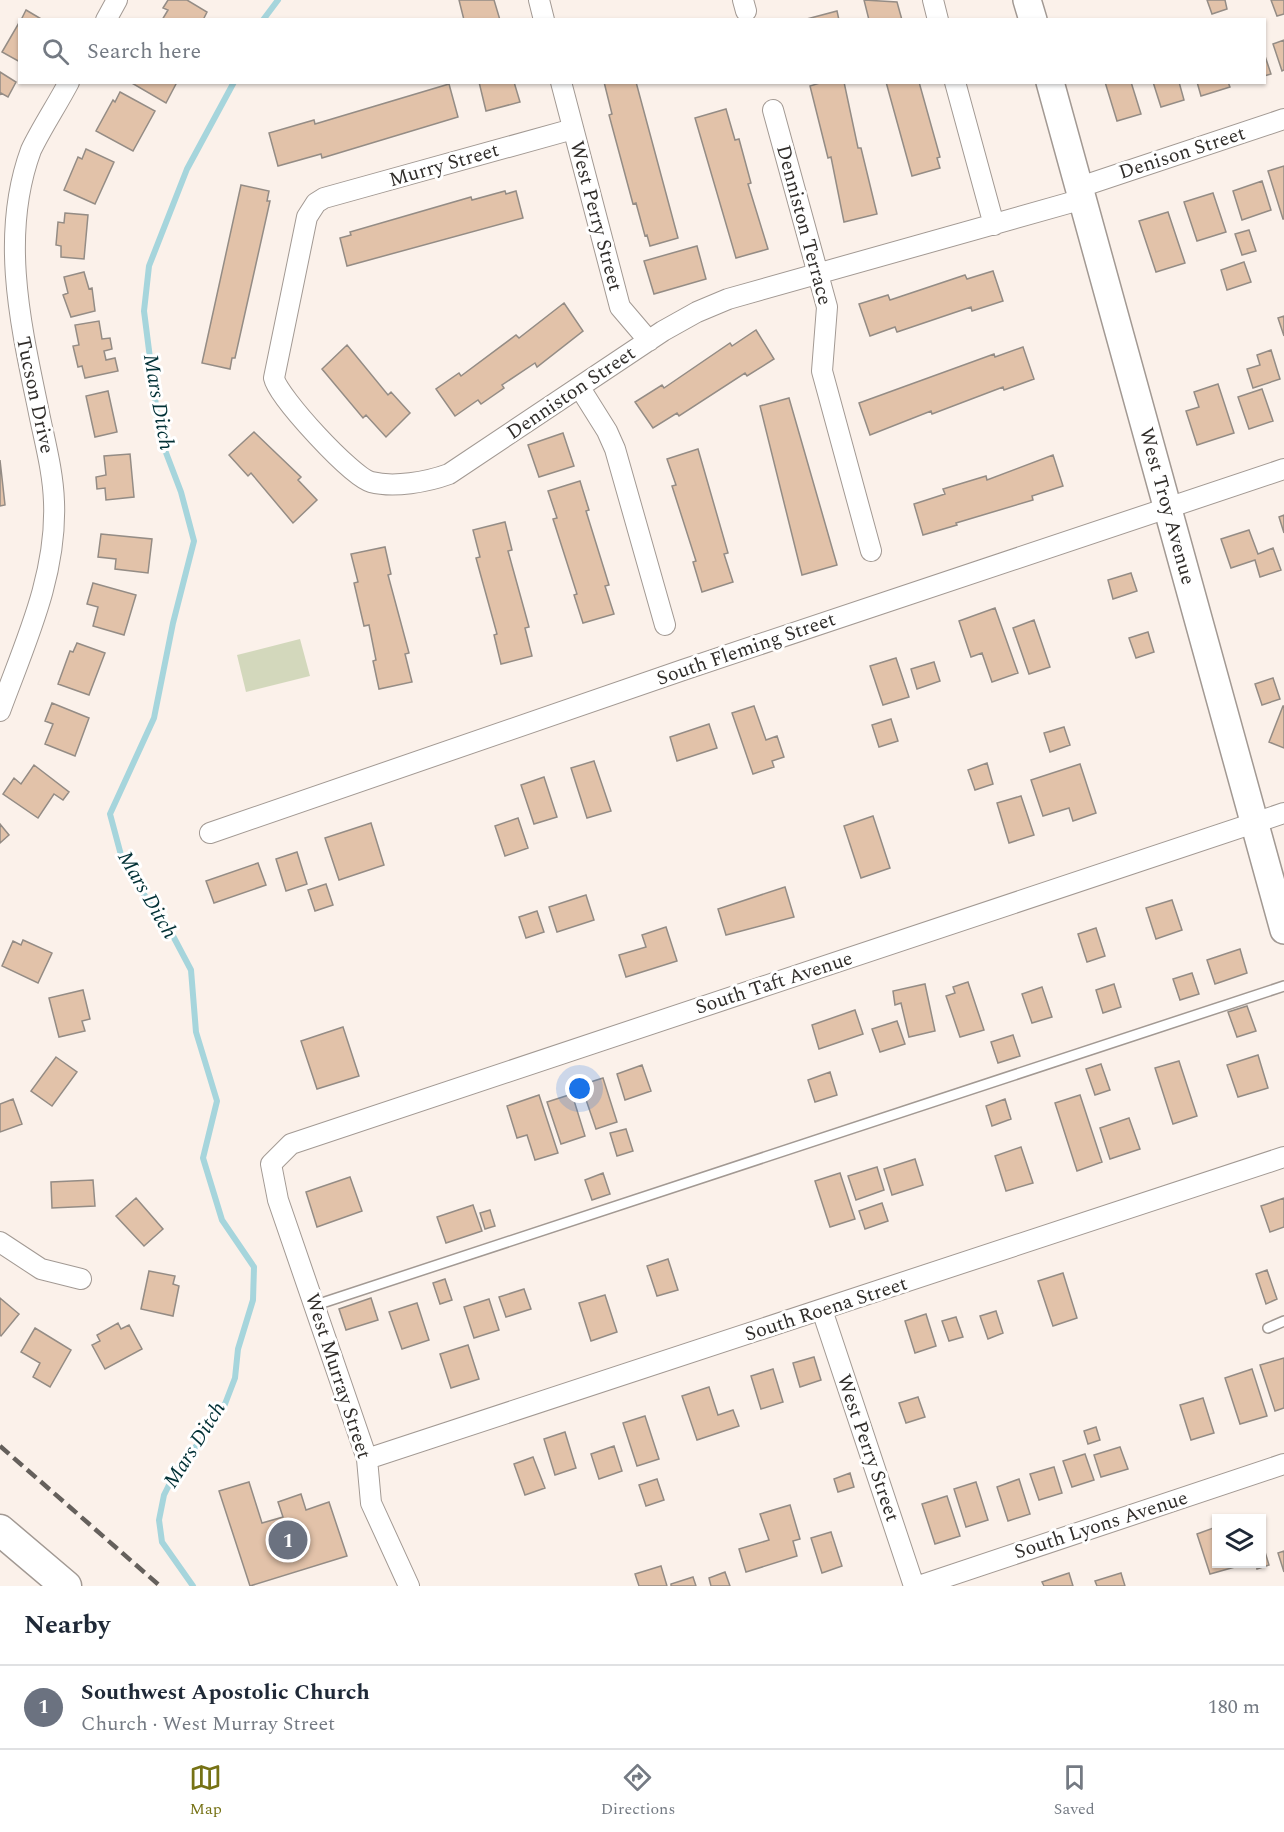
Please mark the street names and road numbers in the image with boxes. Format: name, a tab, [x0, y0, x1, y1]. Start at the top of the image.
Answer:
street label: Denison Street	[1115, 118, 1249, 188]
street label: Murry Street	[385, 135, 503, 195]
street label: West Perry Street	[562, 138, 630, 294]
street label: Denniston Terrace	[768, 141, 840, 309]
street label: Tucson Drive	[8, 334, 62, 456]
street label: Denniston Street	[500, 339, 642, 447]
street label: West Troy Avenue	[1131, 424, 1203, 588]
street label: South Fleming Street	[652, 604, 840, 694]
street label: South Taft Avenue	[691, 943, 857, 1023]
street label: South Roena Street	[741, 1269, 911, 1349]
street label: West Murray Street	[297, 1289, 379, 1463]
street label: West Perry Street	[829, 1370, 907, 1526]
street label: South Lyons Avenue	[1010, 1483, 1192, 1567]

